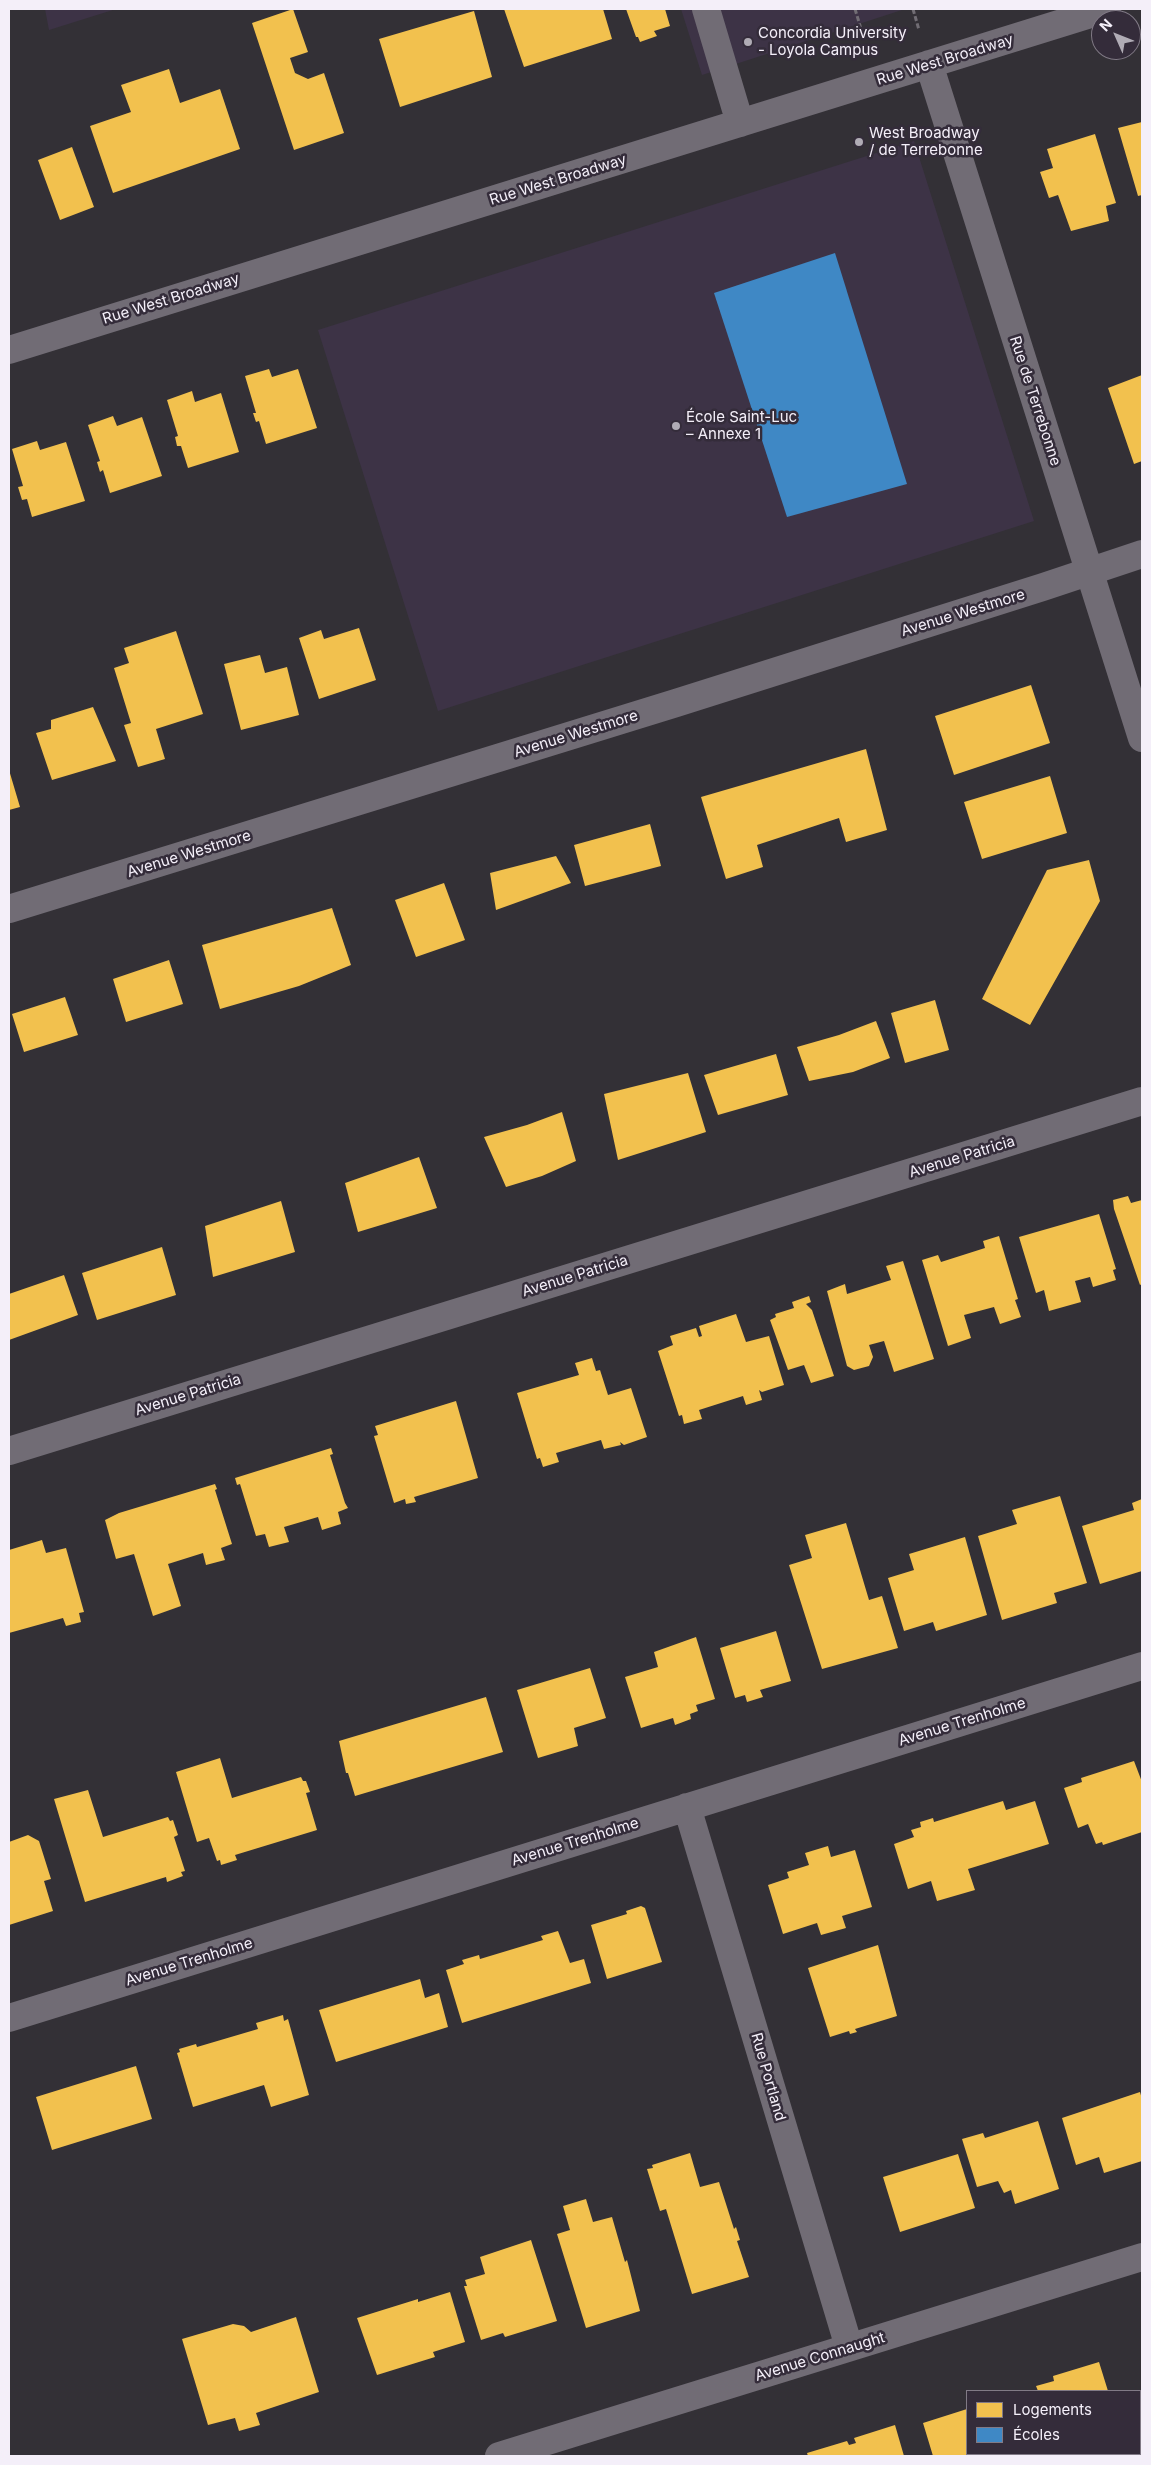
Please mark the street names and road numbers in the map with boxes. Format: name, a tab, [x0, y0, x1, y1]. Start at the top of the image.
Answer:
street label: Rue West Broadway	[874, 31, 1016, 89]
street label: Rue West Broadway	[487, 151, 629, 209]
street label: Rue West Broadway	[100, 270, 242, 328]
street label: Rue de Terrebonne	[1005, 334, 1065, 468]
street label: Avenue Westmore	[899, 586, 1027, 640]
street label: Avenue Westmore	[512, 707, 640, 761]
street label: Avenue Westmore	[125, 827, 253, 881]
street label: Avenue Patricia	[907, 1132, 1017, 1182]
street label: Avenue Patricia	[520, 1251, 630, 1301]
street label: Avenue Patricia	[133, 1370, 243, 1420]
street label: Avenue Trenholme	[896, 1694, 1028, 1750]
street label: Avenue Trenholme	[509, 1814, 641, 1870]
street label: Avenue Trenholme	[123, 1934, 255, 1990]
street label: Rue Portland	[747, 2031, 789, 2123]
street label: Avenue Connaught	[753, 2329, 887, 2385]

